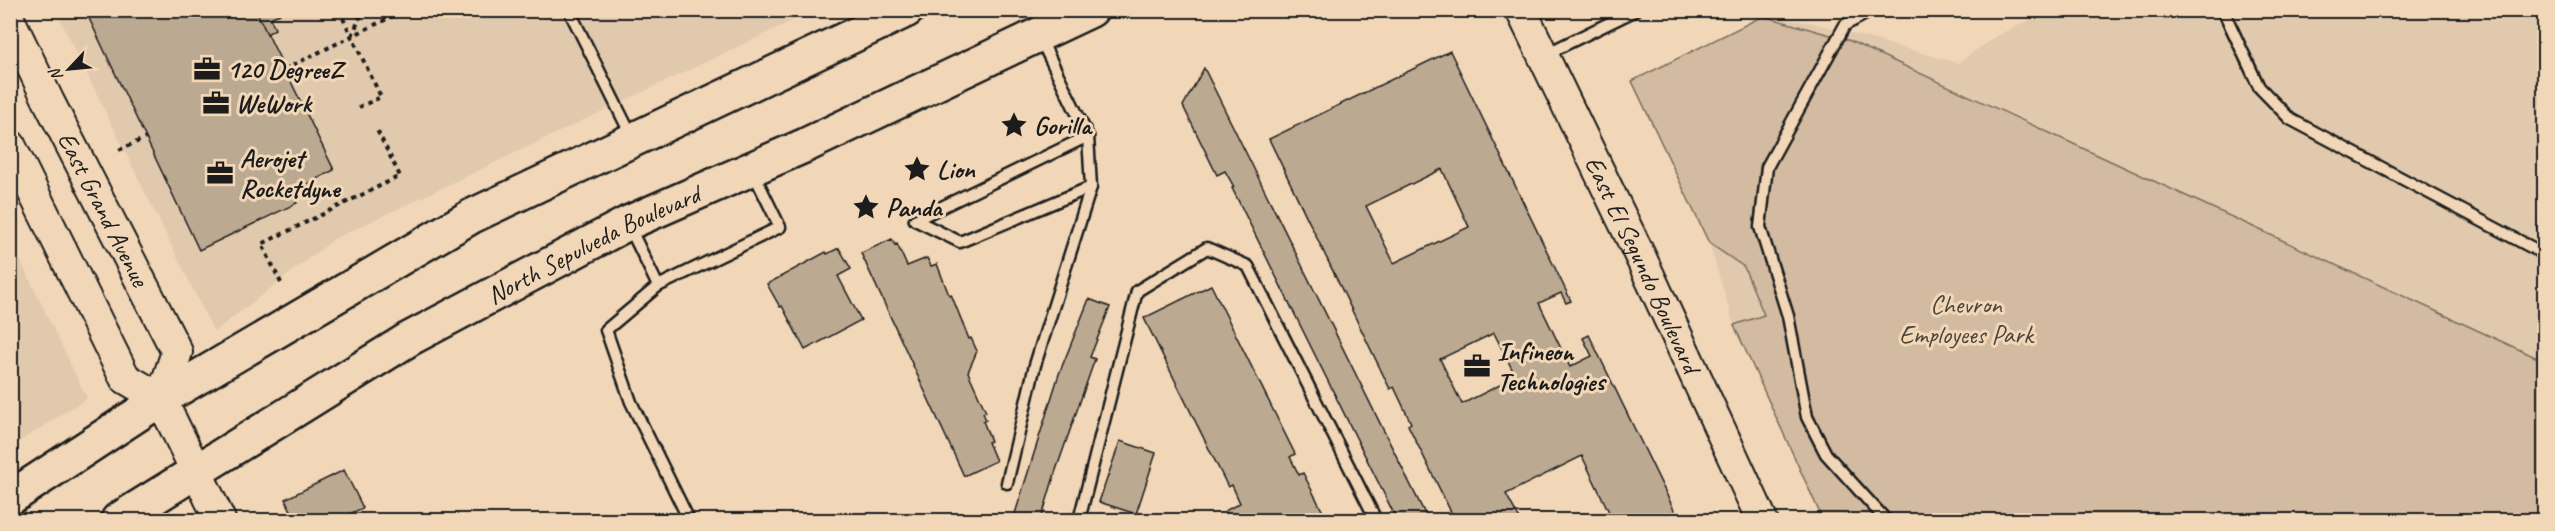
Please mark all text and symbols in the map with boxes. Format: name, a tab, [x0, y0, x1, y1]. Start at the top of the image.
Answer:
north arrow	[39, 39, 99, 99]
place label: 120 DegreeZ	[227, 53, 347, 86]
office icon: 120 DegreeZ	[192, 54, 222, 84]
text: N	[44, 64, 68, 84]
place label: WeWork	[236, 87, 313, 120]
office icon: WeWork	[201, 88, 231, 118]
place label: Gorilla	[1034, 109, 1093, 142]
place icon: Gorilla	[999, 110, 1029, 140]
street label: East Grand Avenue	[50, 126, 157, 293]
place label: Aerojet Rocketdyne	[240, 142, 342, 205]
street label: East El Segundo Boulevard	[1577, 151, 1709, 381]
place label: Lion	[937, 153, 976, 186]
place icon: Lion	[902, 154, 932, 184]
office icon: Aerojet Rocketdyne	[205, 158, 235, 188]
street label: North Sepulveda Boulevard	[481, 176, 708, 312]
place label: Panda	[886, 191, 944, 224]
place icon: Panda	[851, 192, 881, 222]
park label: Chevron Employees Park	[1899, 288, 2035, 351]
place label: Infineon Technologies	[1497, 335, 1607, 398]
office icon: Infineon Technologies	[1462, 351, 1492, 381]

